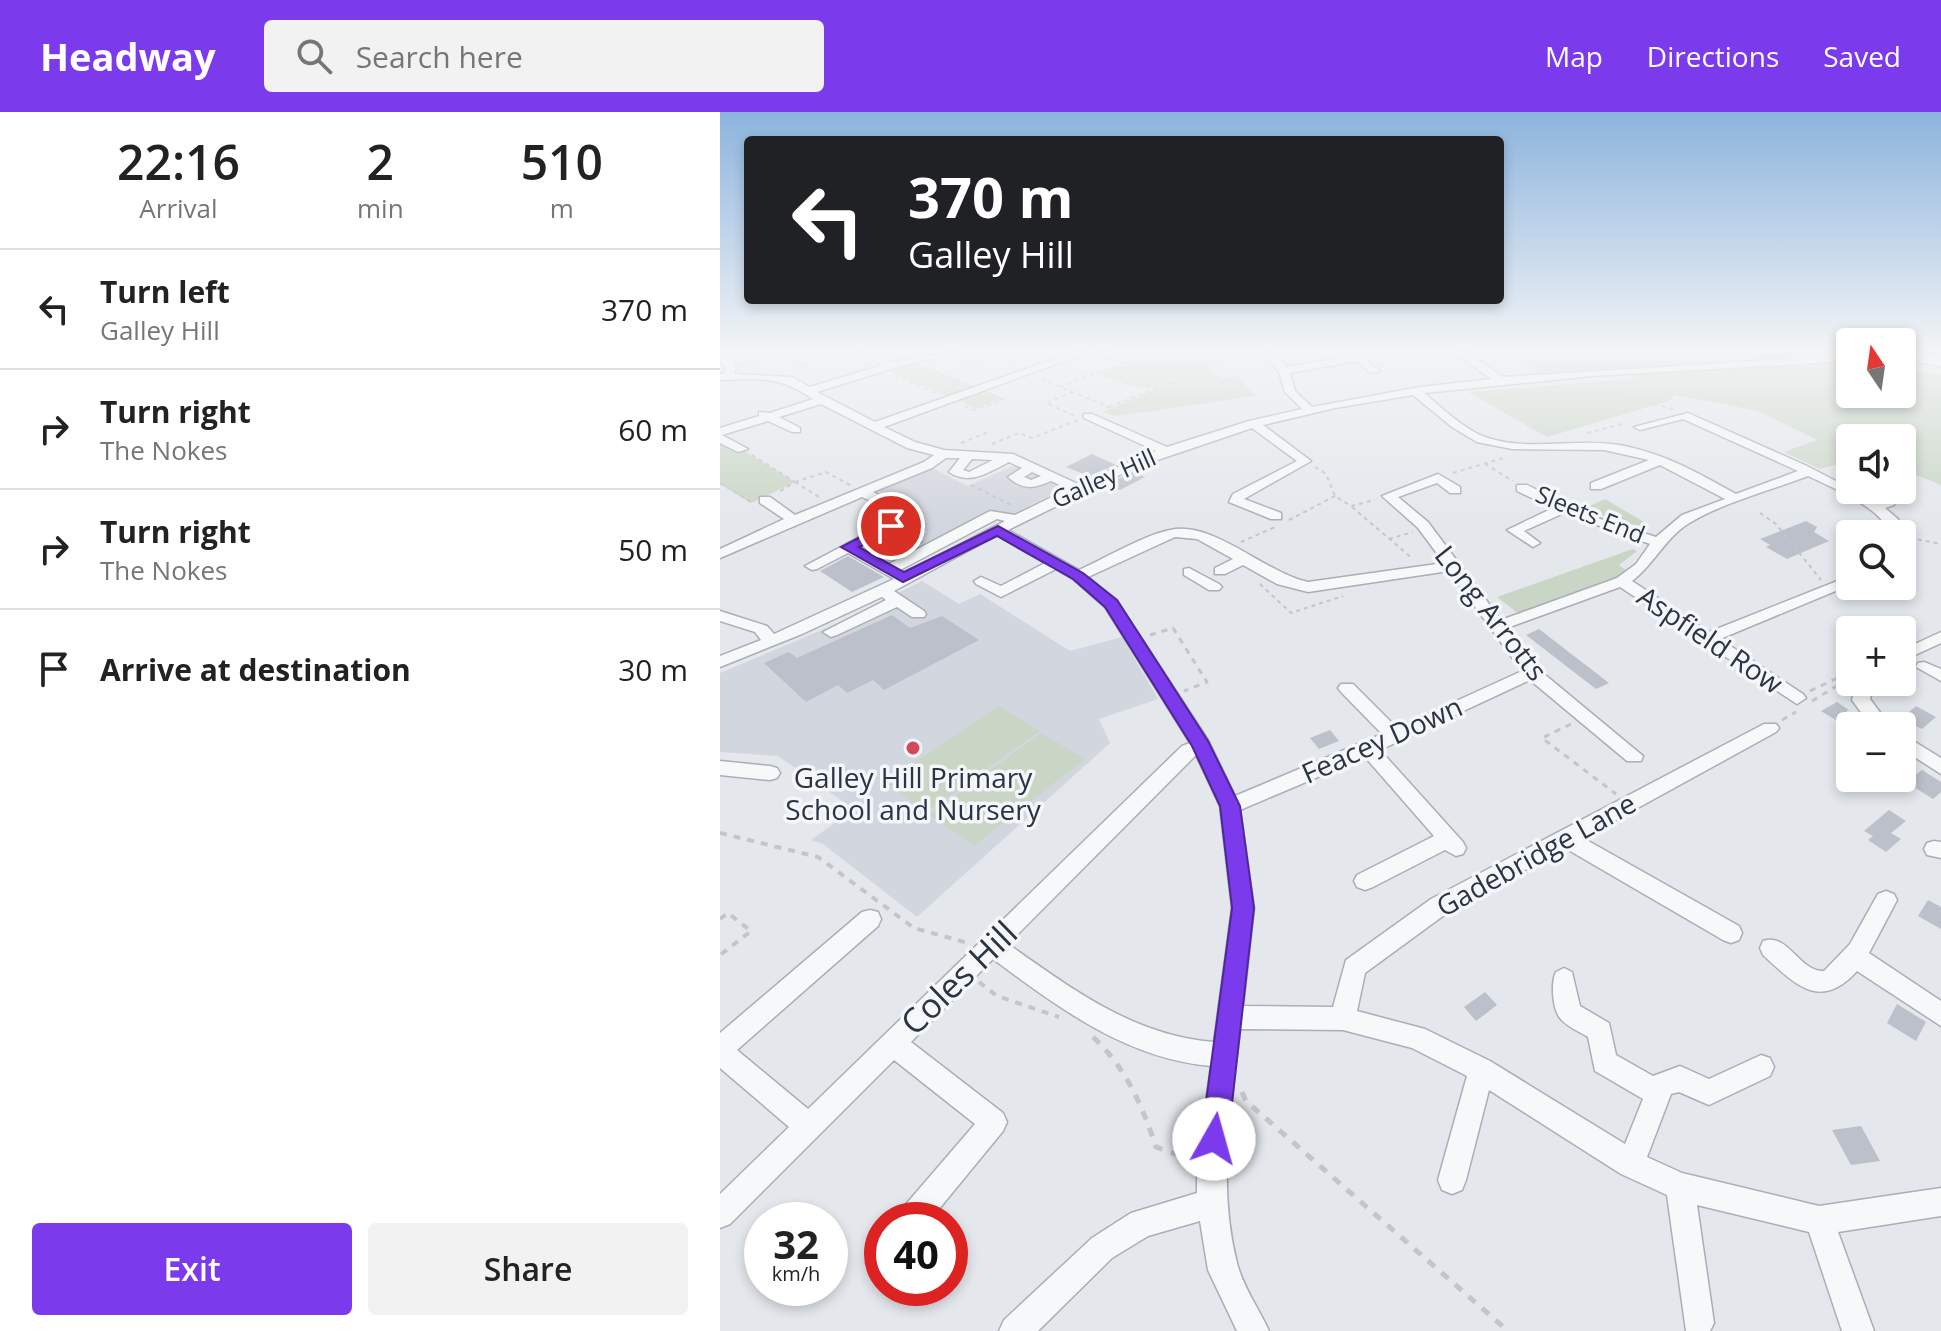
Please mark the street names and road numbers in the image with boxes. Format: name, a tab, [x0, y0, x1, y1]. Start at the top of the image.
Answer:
street label: Galley Hill	[1046, 440, 1161, 515]
street label: Sleets End	[1531, 477, 1650, 550]
street label: Long Arrotts	[1427, 537, 1557, 688]
street label: Aspfield Row	[1630, 577, 1791, 702]
street label: Feacey Down	[1295, 687, 1468, 791]
street label: Gadebridge Lane	[1429, 783, 1642, 925]
street label: Coles Hill	[890, 910, 1027, 1044]

